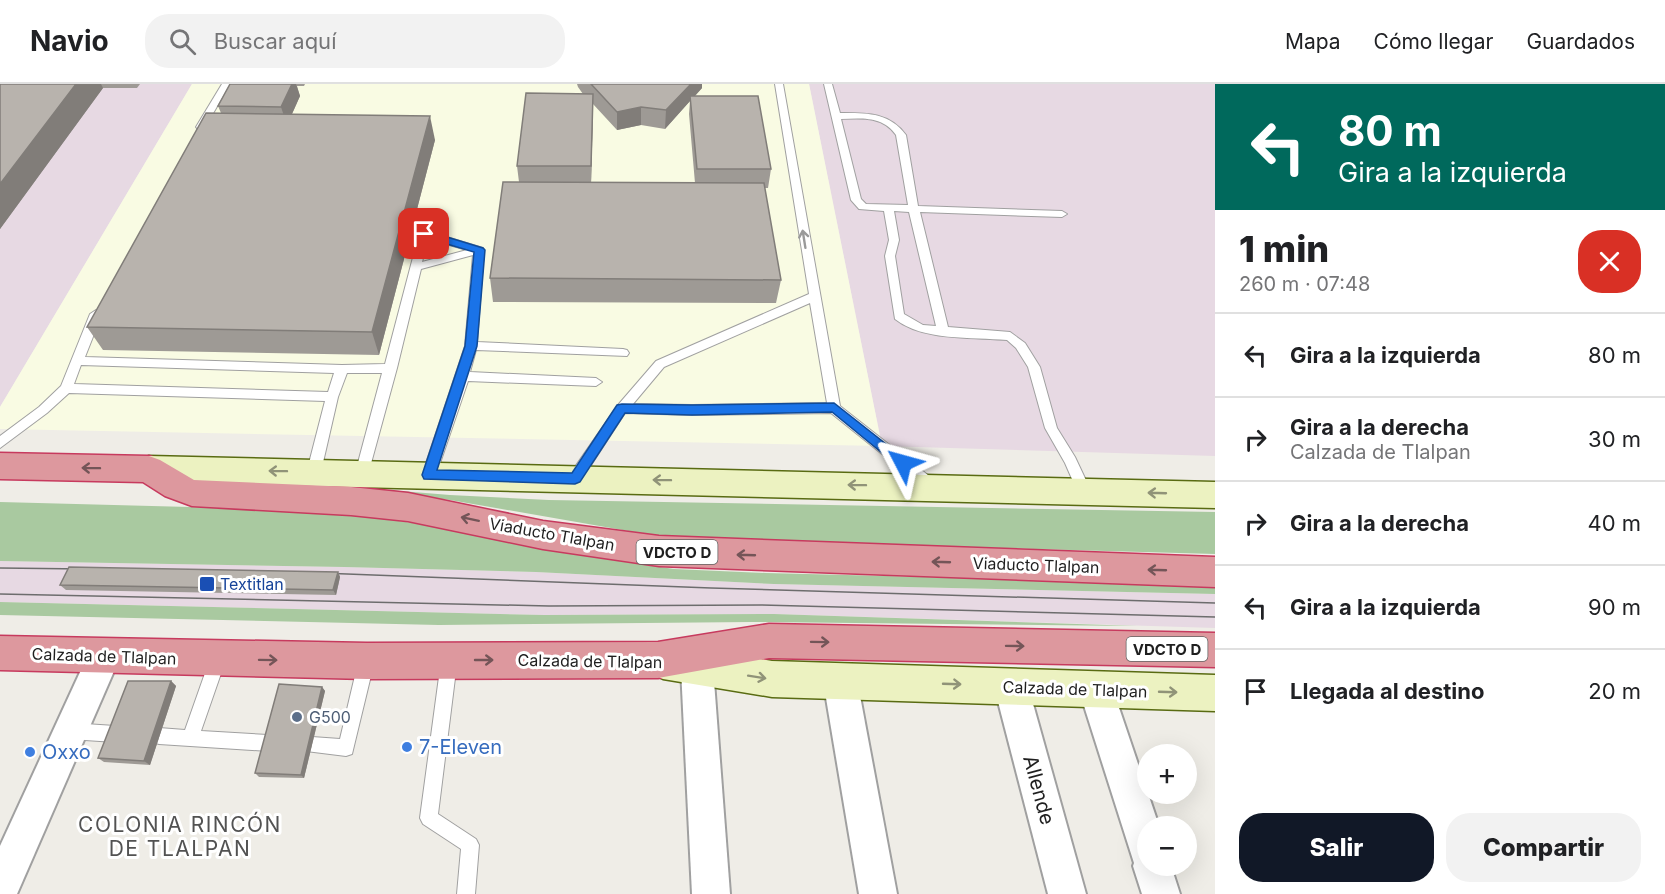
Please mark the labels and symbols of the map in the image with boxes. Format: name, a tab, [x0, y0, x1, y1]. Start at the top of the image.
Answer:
pin	[398, 208, 449, 259]
one-way arrow	[799, 230, 810, 250]
position arrow	[871, 431, 935, 495]
one-way arrow	[81, 462, 101, 474]
one-way arrow	[268, 465, 288, 477]
one-way arrow	[652, 475, 672, 486]
one-way arrow	[847, 479, 867, 491]
one-way arrow	[1147, 487, 1167, 499]
one-way arrow	[461, 513, 480, 524]
street label: Viaducto Tlalpan	[488, 513, 616, 555]
road number: VDCTO D	[636, 540, 718, 564]
one-way arrow	[736, 550, 756, 561]
street label: Viaducto Tlalpan	[972, 553, 1100, 577]
one-way arrow	[931, 556, 951, 567]
one-way arrow	[1147, 564, 1167, 575]
place label: Textitlan	[220, 574, 284, 594]
marker: Textitlan	[198, 575, 216, 593]
one-way arrow	[809, 636, 829, 648]
road number: VDCTO D	[1126, 637, 1208, 661]
one-way arrow	[1004, 640, 1024, 652]
street label: Calzada de Tlalpan	[31, 643, 177, 669]
street label: Calzada de Tlalpan	[517, 650, 663, 672]
one-way arrow	[258, 654, 278, 665]
one-way arrow	[474, 654, 494, 666]
one-way arrow	[747, 672, 766, 683]
street label: Calzada de Tlalpan	[1002, 676, 1148, 702]
one-way arrow	[941, 679, 961, 690]
one-way arrow	[1157, 686, 1177, 697]
place label: G500	[309, 707, 351, 727]
marker: G500	[290, 710, 304, 724]
place label: 7-Eleven	[419, 735, 502, 759]
place label: Oxxo	[42, 740, 91, 764]
marker: 7-Eleven	[400, 740, 414, 754]
marker: Oxxo	[23, 745, 37, 759]
street label: Allende	[1018, 753, 1060, 827]
district label: COLONIA RINCÓN DE TLALPAN	[78, 811, 282, 861]

